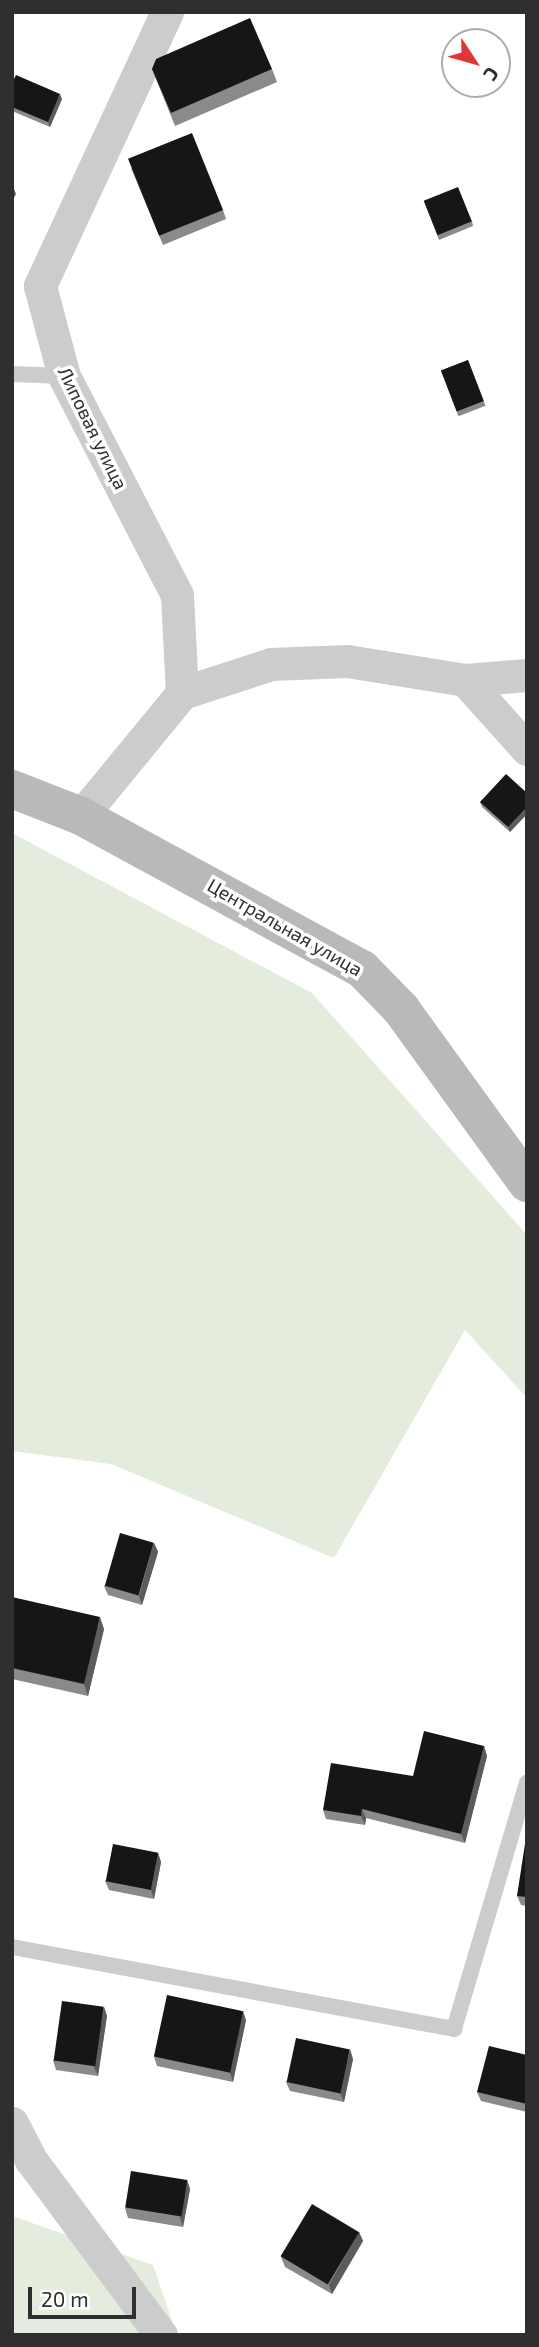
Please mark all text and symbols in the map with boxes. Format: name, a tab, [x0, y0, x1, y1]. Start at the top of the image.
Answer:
north arrow	[441, 28, 511, 98]
text: С	[479, 63, 504, 86]
street label: Липовая улица	[53, 363, 133, 493]
street label: Центральная улица	[204, 873, 366, 981]
scale bar	[32, 2274, 140, 2318]
text: 20 m	[41, 2286, 89, 2311]

